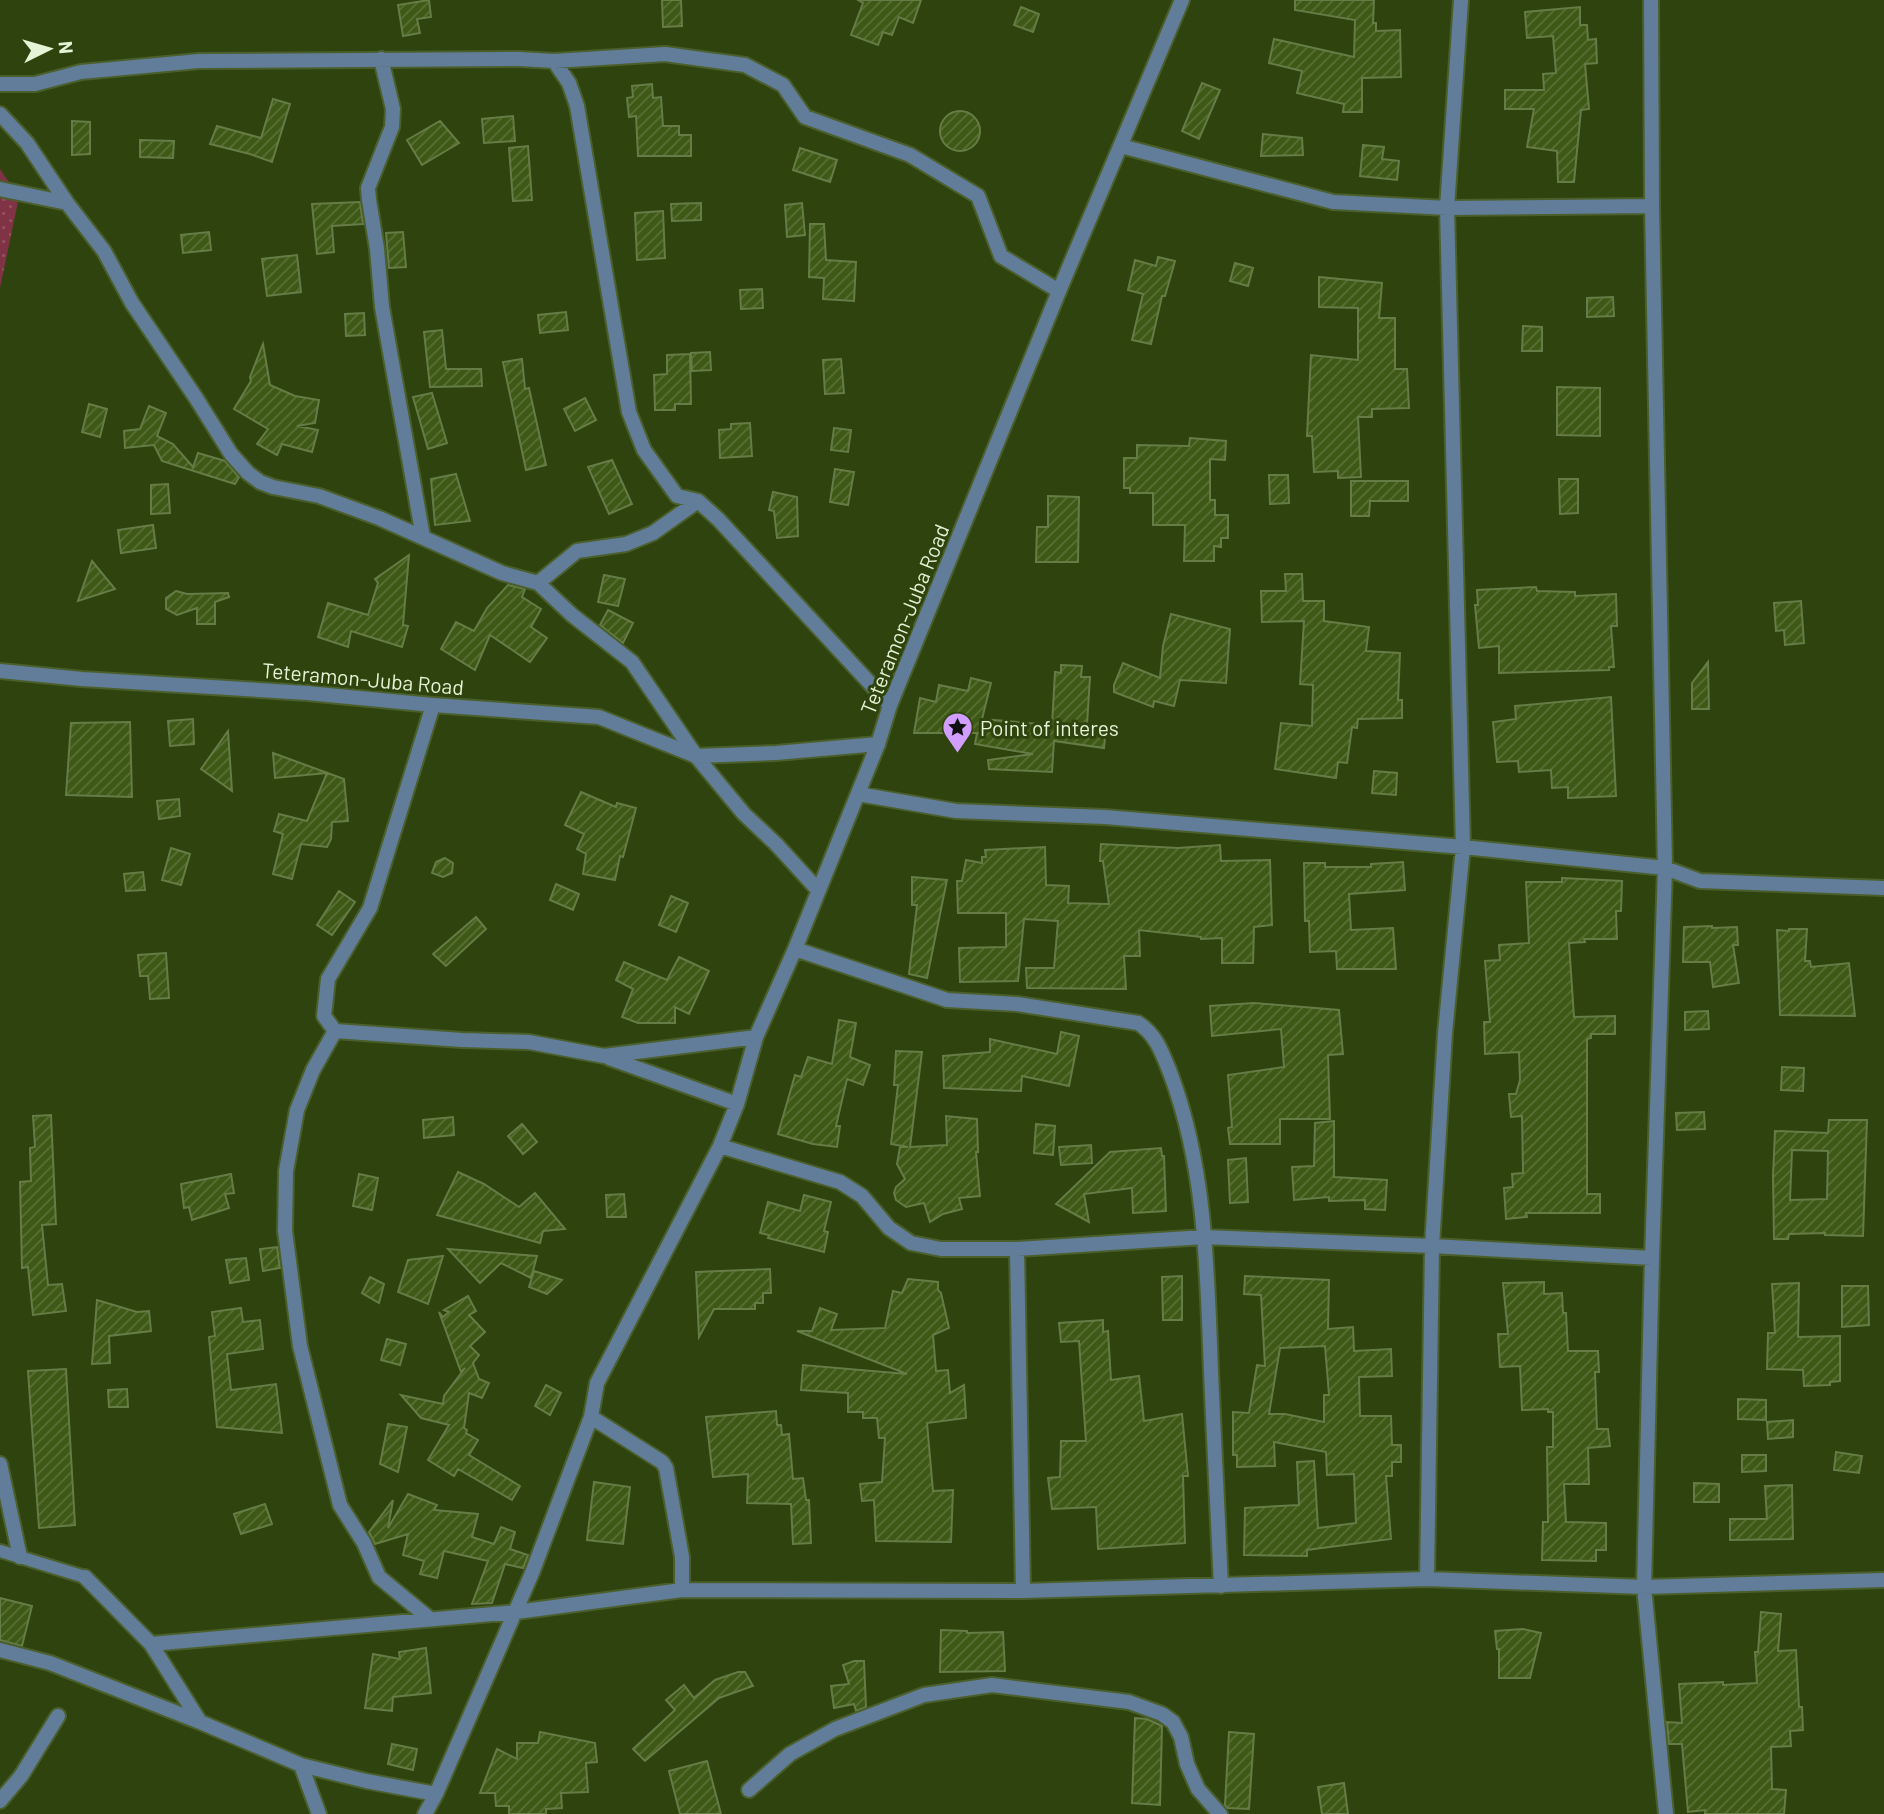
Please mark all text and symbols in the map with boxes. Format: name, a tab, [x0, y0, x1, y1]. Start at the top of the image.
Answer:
north arrow	[14, 14, 84, 84]
text: N	[54, 40, 78, 55]
street label: Teteramon-Juba Road	[854, 520, 954, 718]
street label: Teteramon-Juba Road	[261, 657, 465, 699]
place icon: Point of interes	[940, 710, 974, 754]
place label: Point of interes	[980, 715, 1119, 740]

